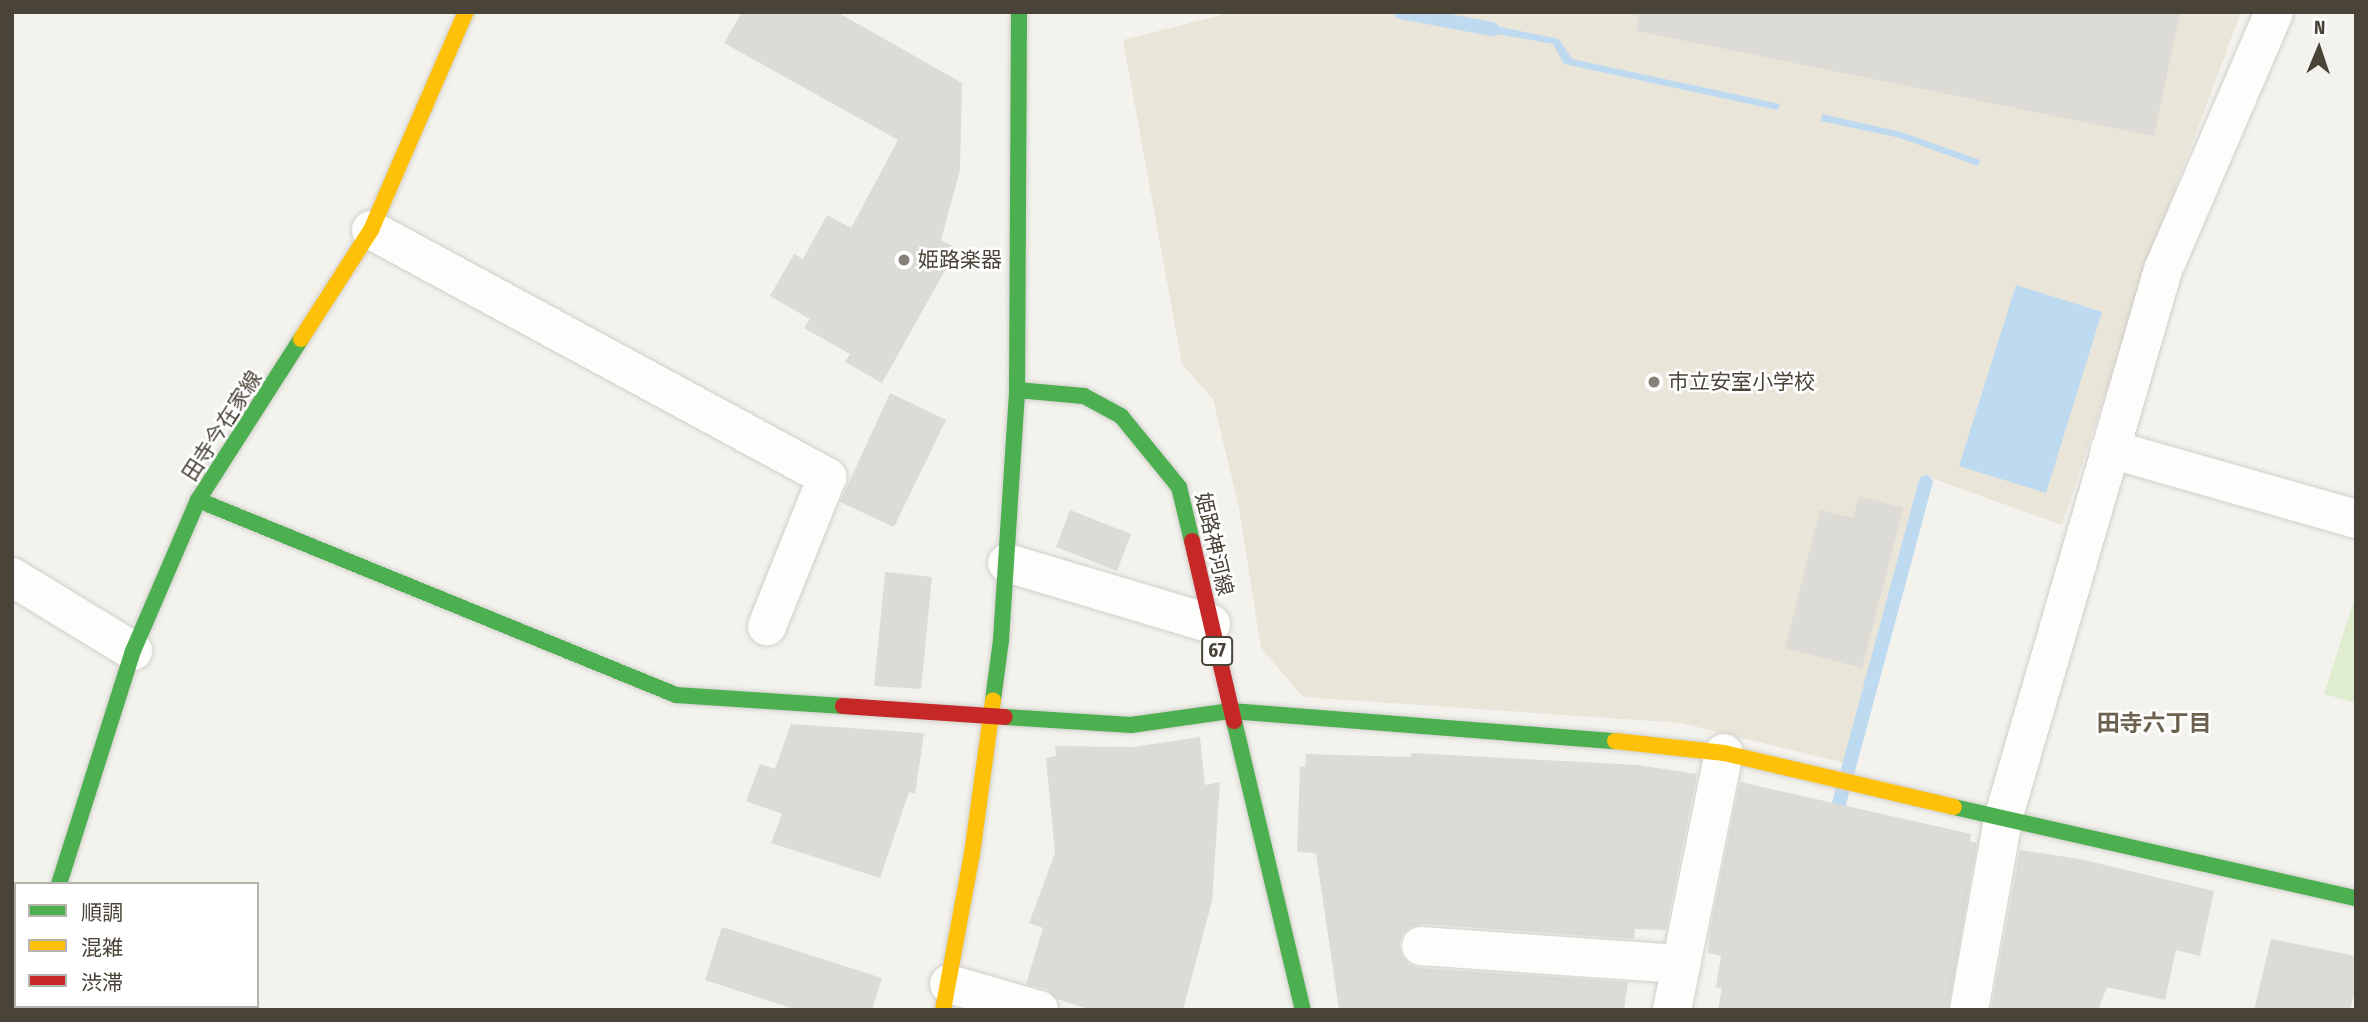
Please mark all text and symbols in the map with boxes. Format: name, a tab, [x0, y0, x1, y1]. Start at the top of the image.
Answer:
north arrow	[2284, 14, 2354, 84]
text: N	[2314, 16, 2326, 39]
place label: 姫路楽器	[918, 247, 1002, 273]
marker: 姫路楽器	[896, 252, 912, 268]
street label: 田寺今在家線	[177, 366, 267, 486]
place label: 市立安室小学校	[1668, 369, 1815, 395]
marker: 市立安室小学校	[1646, 374, 1662, 390]
street label: 姫路神河線	[1190, 490, 1238, 598]
road number: 67	[1200, 636, 1234, 666]
district label: 田寺六丁目	[2097, 709, 2211, 737]
legend	[14, 882, 259, 1008]
text: 順調	[81, 900, 123, 926]
text: 混雑	[81, 935, 123, 961]
text: 渋滞	[81, 970, 123, 996]

